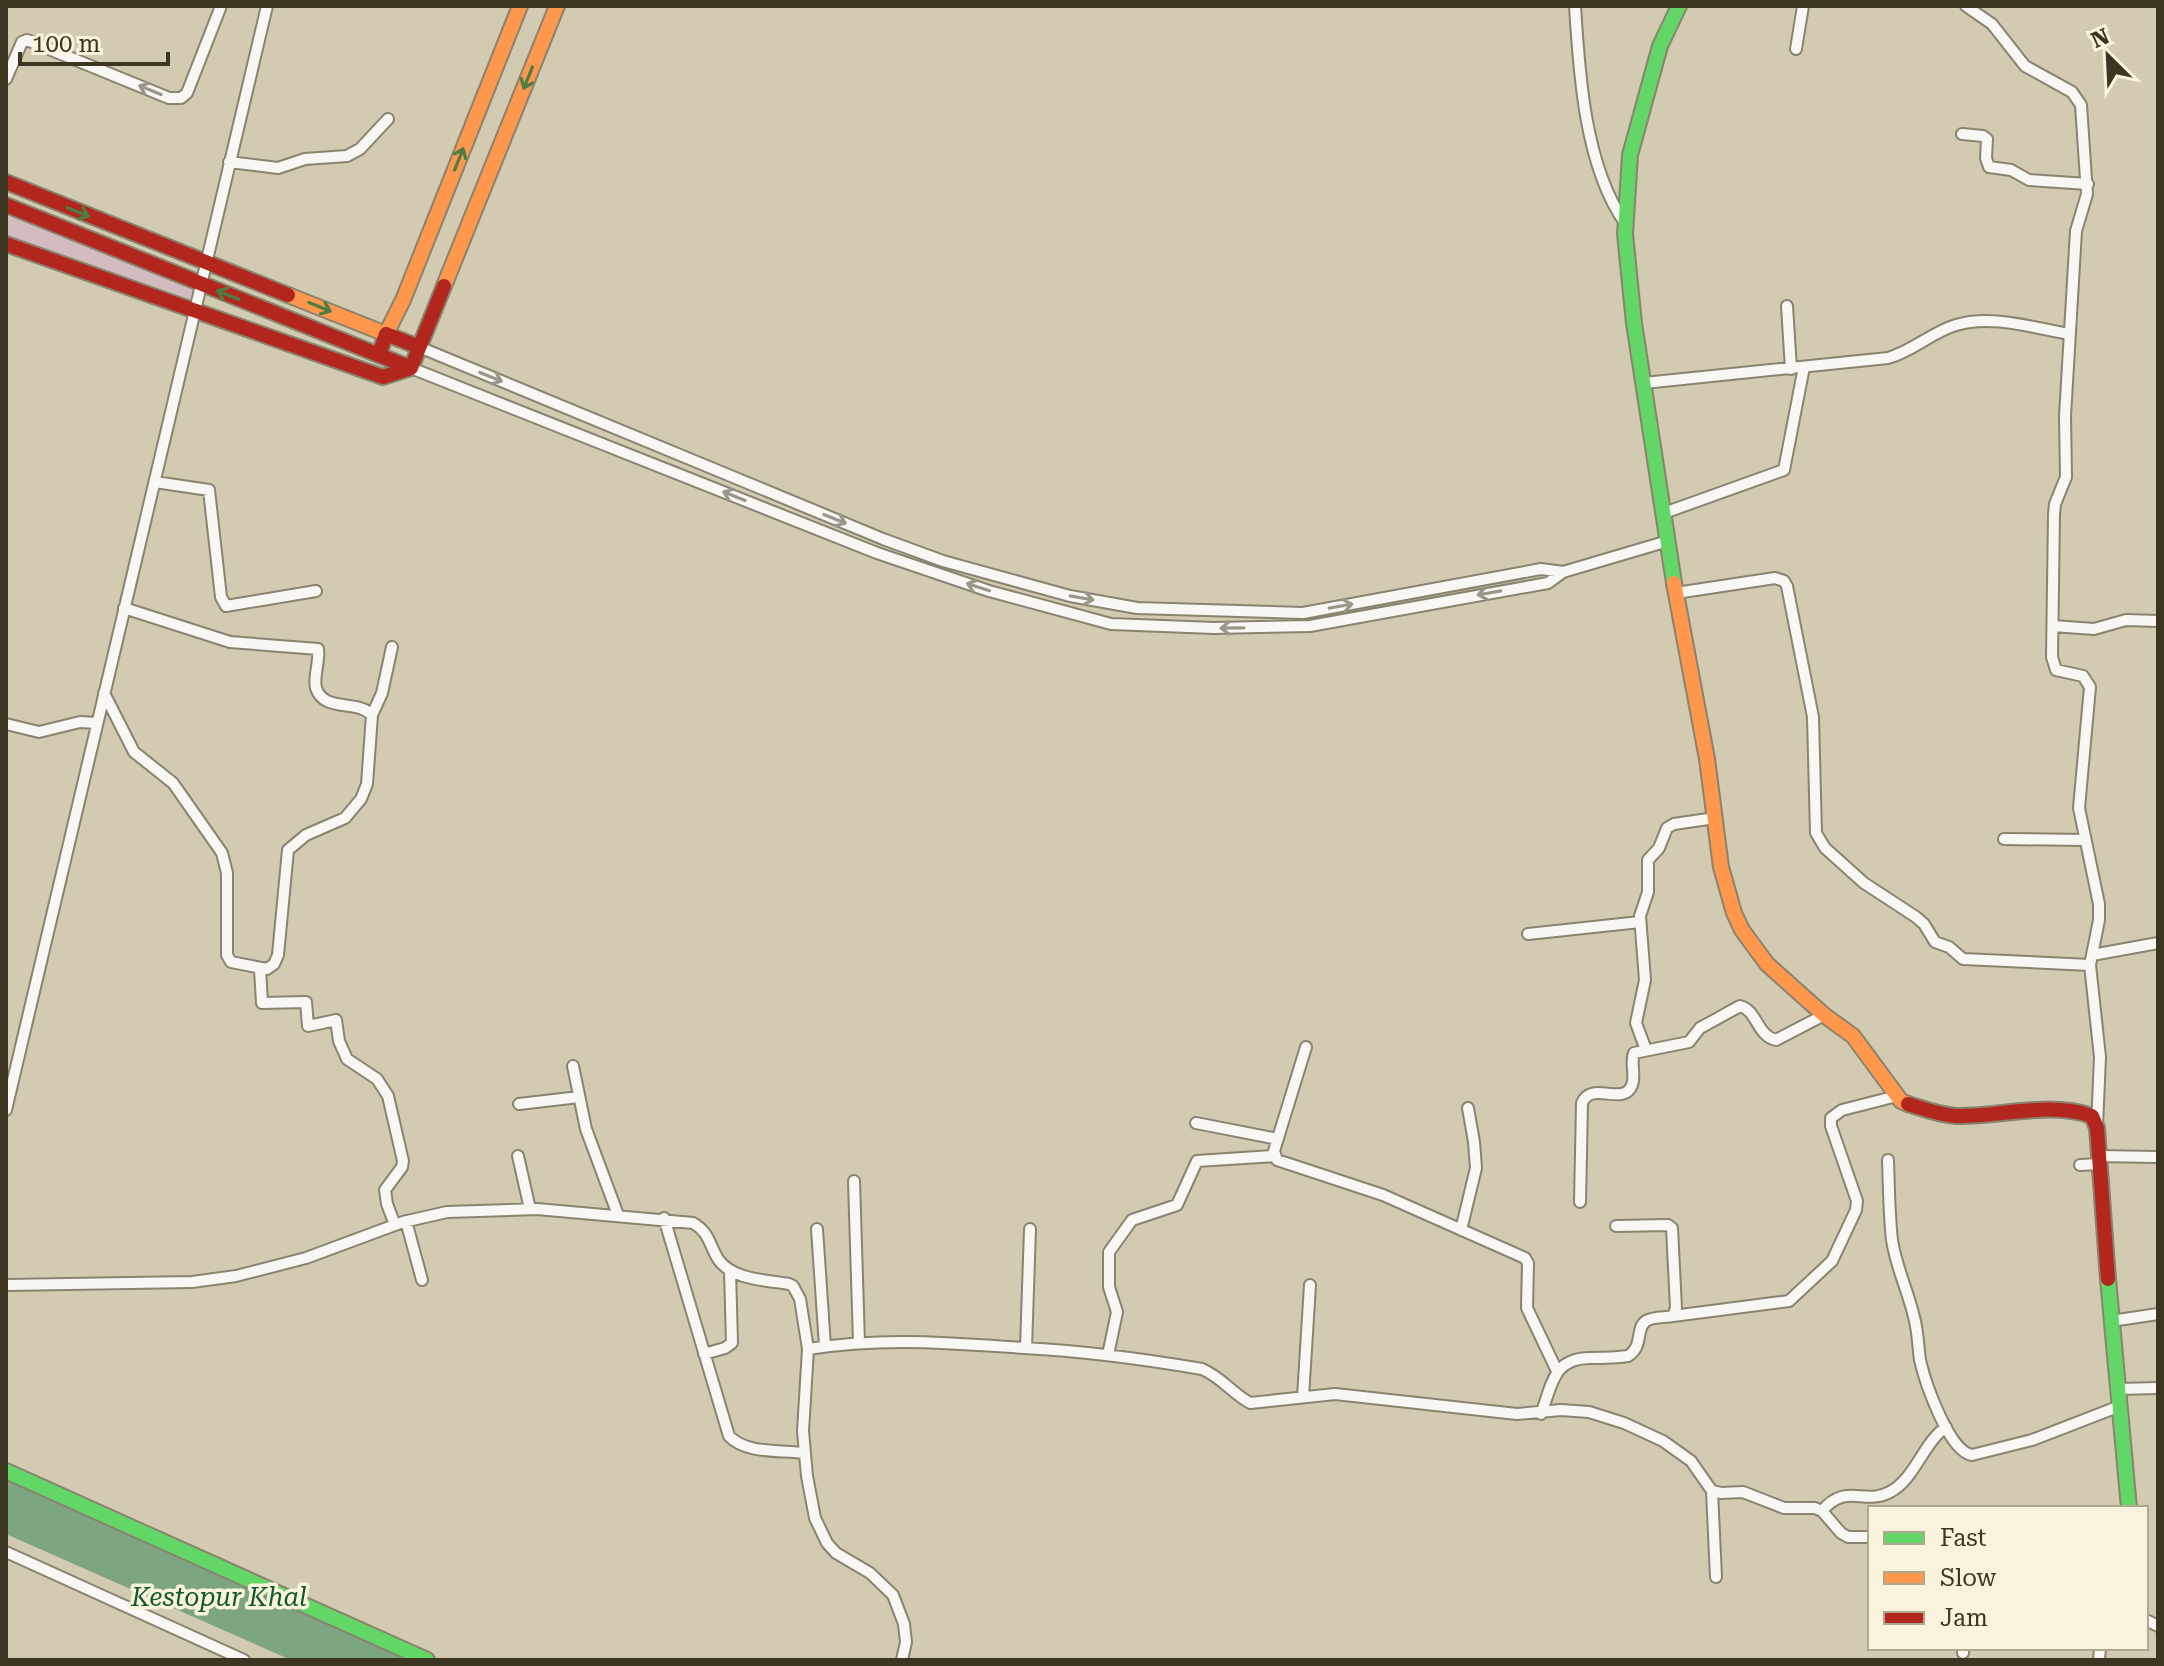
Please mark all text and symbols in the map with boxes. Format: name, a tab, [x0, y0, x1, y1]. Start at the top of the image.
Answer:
scale bar	[20, 16, 168, 66]
north arrow	[2068, 16, 2148, 96]
text: N	[2087, 23, 2113, 53]
text: 100 m	[32, 30, 100, 58]
one-way arrow	[520, 65, 535, 90]
one-way arrow	[138, 82, 163, 97]
one-way arrow	[453, 147, 467, 172]
one-way arrow	[65, 205, 90, 220]
one-way arrow	[216, 287, 241, 301]
one-way arrow	[307, 301, 332, 315]
one-way arrow	[478, 371, 503, 385]
one-way arrow	[722, 488, 747, 502]
one-way arrow	[822, 512, 847, 527]
one-way arrow	[965, 578, 990, 593]
one-way arrow	[1477, 587, 1503, 602]
one-way arrow	[1069, 592, 1094, 607]
one-way arrow	[1327, 598, 1353, 613]
one-way arrow	[1219, 620, 1246, 635]
legend	[1868, 1506, 2148, 1650]
text: Fast	[1940, 1524, 1987, 1552]
text: Slow	[1940, 1564, 1997, 1592]
water label: Kestopur Khal	[130, 1582, 307, 1612]
text: Jam	[1940, 1604, 1988, 1632]

